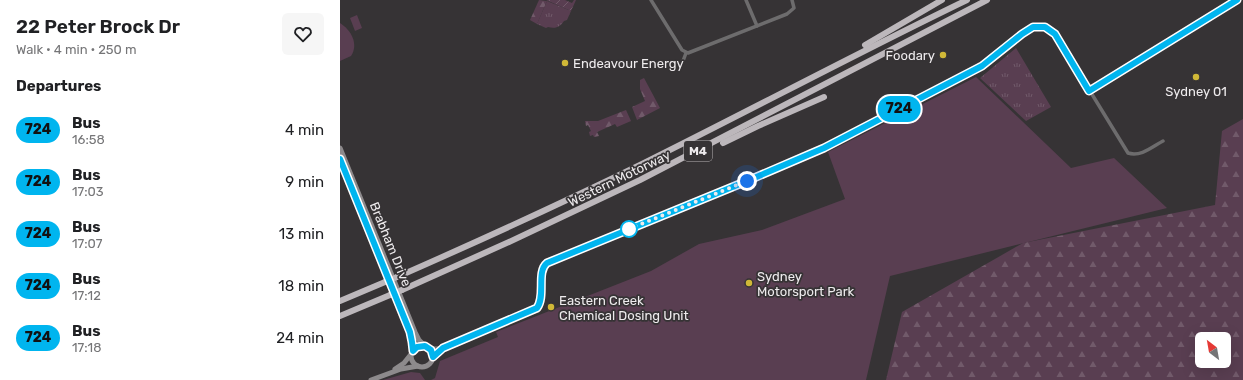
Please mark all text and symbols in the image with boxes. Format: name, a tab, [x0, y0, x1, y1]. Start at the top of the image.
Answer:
button: heart	[282, 13, 324, 55]
text: 22 Peter Brock Dr	[16, 15, 180, 38]
text: Walk · 4 min · 250 m	[16, 42, 137, 57]
place label: Foodary	[886, 48, 935, 63]
marker: Foodary	[938, 50, 948, 60]
place label: Endeavour Energy	[573, 56, 684, 72]
marker: Endeavour Energy	[560, 58, 570, 68]
marker: Sydney 01	[1191, 72, 1201, 82]
text: Departures	[16, 77, 101, 95]
place label: Sydney 01	[1165, 84, 1227, 99]
line badge: 724	[876, 96, 922, 122]
text: 724	[886, 100, 912, 117]
text: Bus	[72, 114, 100, 132]
text: 724	[25, 121, 51, 138]
text: 4 min	[285, 121, 324, 139]
text: 16:58	[72, 132, 105, 147]
road number: M4	[684, 141, 712, 161]
street label: Western Motorway	[566, 147, 673, 210]
text: Bus	[72, 166, 100, 184]
your location	[737, 171, 757, 191]
text: 724	[25, 173, 51, 190]
text: 9 min	[285, 173, 324, 191]
text: 17:03	[72, 184, 104, 199]
street label: Brabham Drive	[367, 200, 414, 289]
text: Bus	[72, 218, 100, 236]
unlabelled marker	[620, 220, 638, 238]
text: 724	[25, 225, 51, 242]
text: 13 min	[279, 225, 324, 243]
text: 17:07	[72, 236, 103, 251]
place label: Sydney Motorsport Park	[757, 269, 855, 299]
text: Bus	[72, 270, 100, 288]
text: 724	[25, 277, 51, 294]
text: 18 min	[278, 277, 324, 295]
marker: Sydney Motorsport Park	[744, 278, 754, 288]
text: 17:12	[72, 288, 101, 303]
place label: Eastern Creek Chemical Dosing Unit	[559, 293, 689, 324]
marker: Eastern Creek Chemical Dosing Unit	[546, 302, 556, 312]
text: Bus	[72, 322, 100, 340]
text: 724	[25, 329, 51, 346]
text: 24 min	[276, 329, 324, 347]
north arrow	[1195, 332, 1231, 368]
map controls	[1195, 332, 1231, 368]
text: 17:18	[72, 340, 101, 355]

